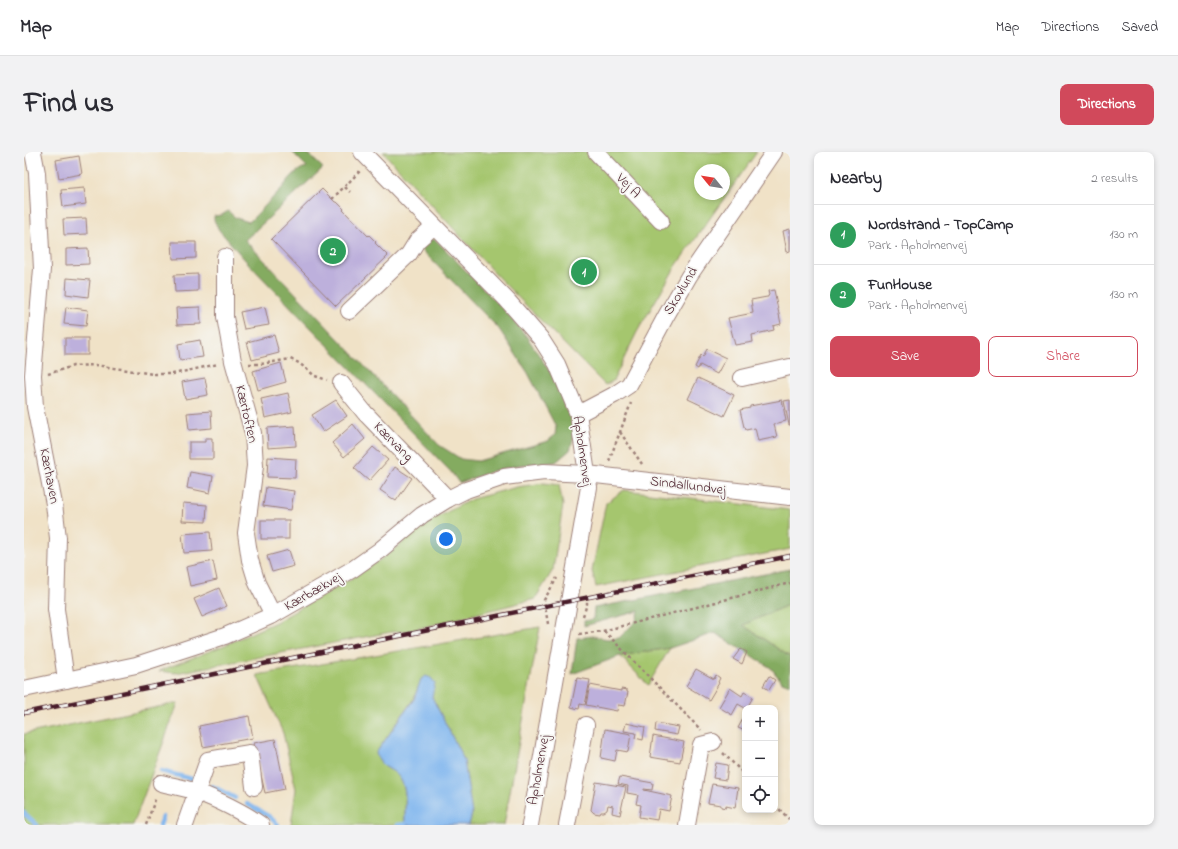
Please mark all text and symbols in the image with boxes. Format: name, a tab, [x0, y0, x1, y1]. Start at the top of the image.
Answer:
text: Map	[20, 14, 52, 41]
text: Map	[996, 17, 1019, 38]
text: Directions	[1041, 17, 1099, 38]
text: Saved	[1121, 17, 1158, 38]
text: Find us	[24, 84, 114, 125]
button: Directions	[1060, 84, 1154, 125]
north arrow	[694, 164, 730, 200]
text: Nearby	[830, 166, 882, 191]
street label: Vej A	[610, 168, 645, 203]
text: 2 results	[1091, 169, 1138, 188]
text: Nordstrand - TopCamp	[868, 214, 1013, 236]
text: 1	[841, 225, 845, 244]
text: 130 m	[1110, 225, 1138, 244]
pin: 2	[320, 236, 346, 266]
text: Park · Apholmenvej	[868, 236, 966, 255]
pin: 1	[571, 257, 597, 287]
street label: Skovlund	[658, 263, 704, 319]
text: FunHouse	[868, 274, 932, 296]
text: 2	[840, 285, 846, 304]
text: 130 m	[1110, 285, 1138, 304]
text: Park · Apholmenvej	[868, 296, 966, 315]
button: Save	[830, 336, 980, 377]
button: Share	[988, 336, 1138, 377]
street label: Kærtoften	[229, 383, 263, 445]
street label: Apholmenvej	[567, 415, 597, 489]
street label: Kærvang	[368, 417, 418, 467]
street label: Kærhaven	[33, 446, 65, 506]
street label: Sindallundvej	[649, 471, 728, 501]
your location	[436, 529, 456, 549]
street label: Kærbækvej	[280, 567, 347, 617]
map controls	[742, 705, 778, 813]
button: +	[742, 705, 778, 741]
street label: Apholmenvej	[523, 732, 556, 807]
button: −	[742, 741, 778, 777]
button: locate	[742, 777, 778, 813]

